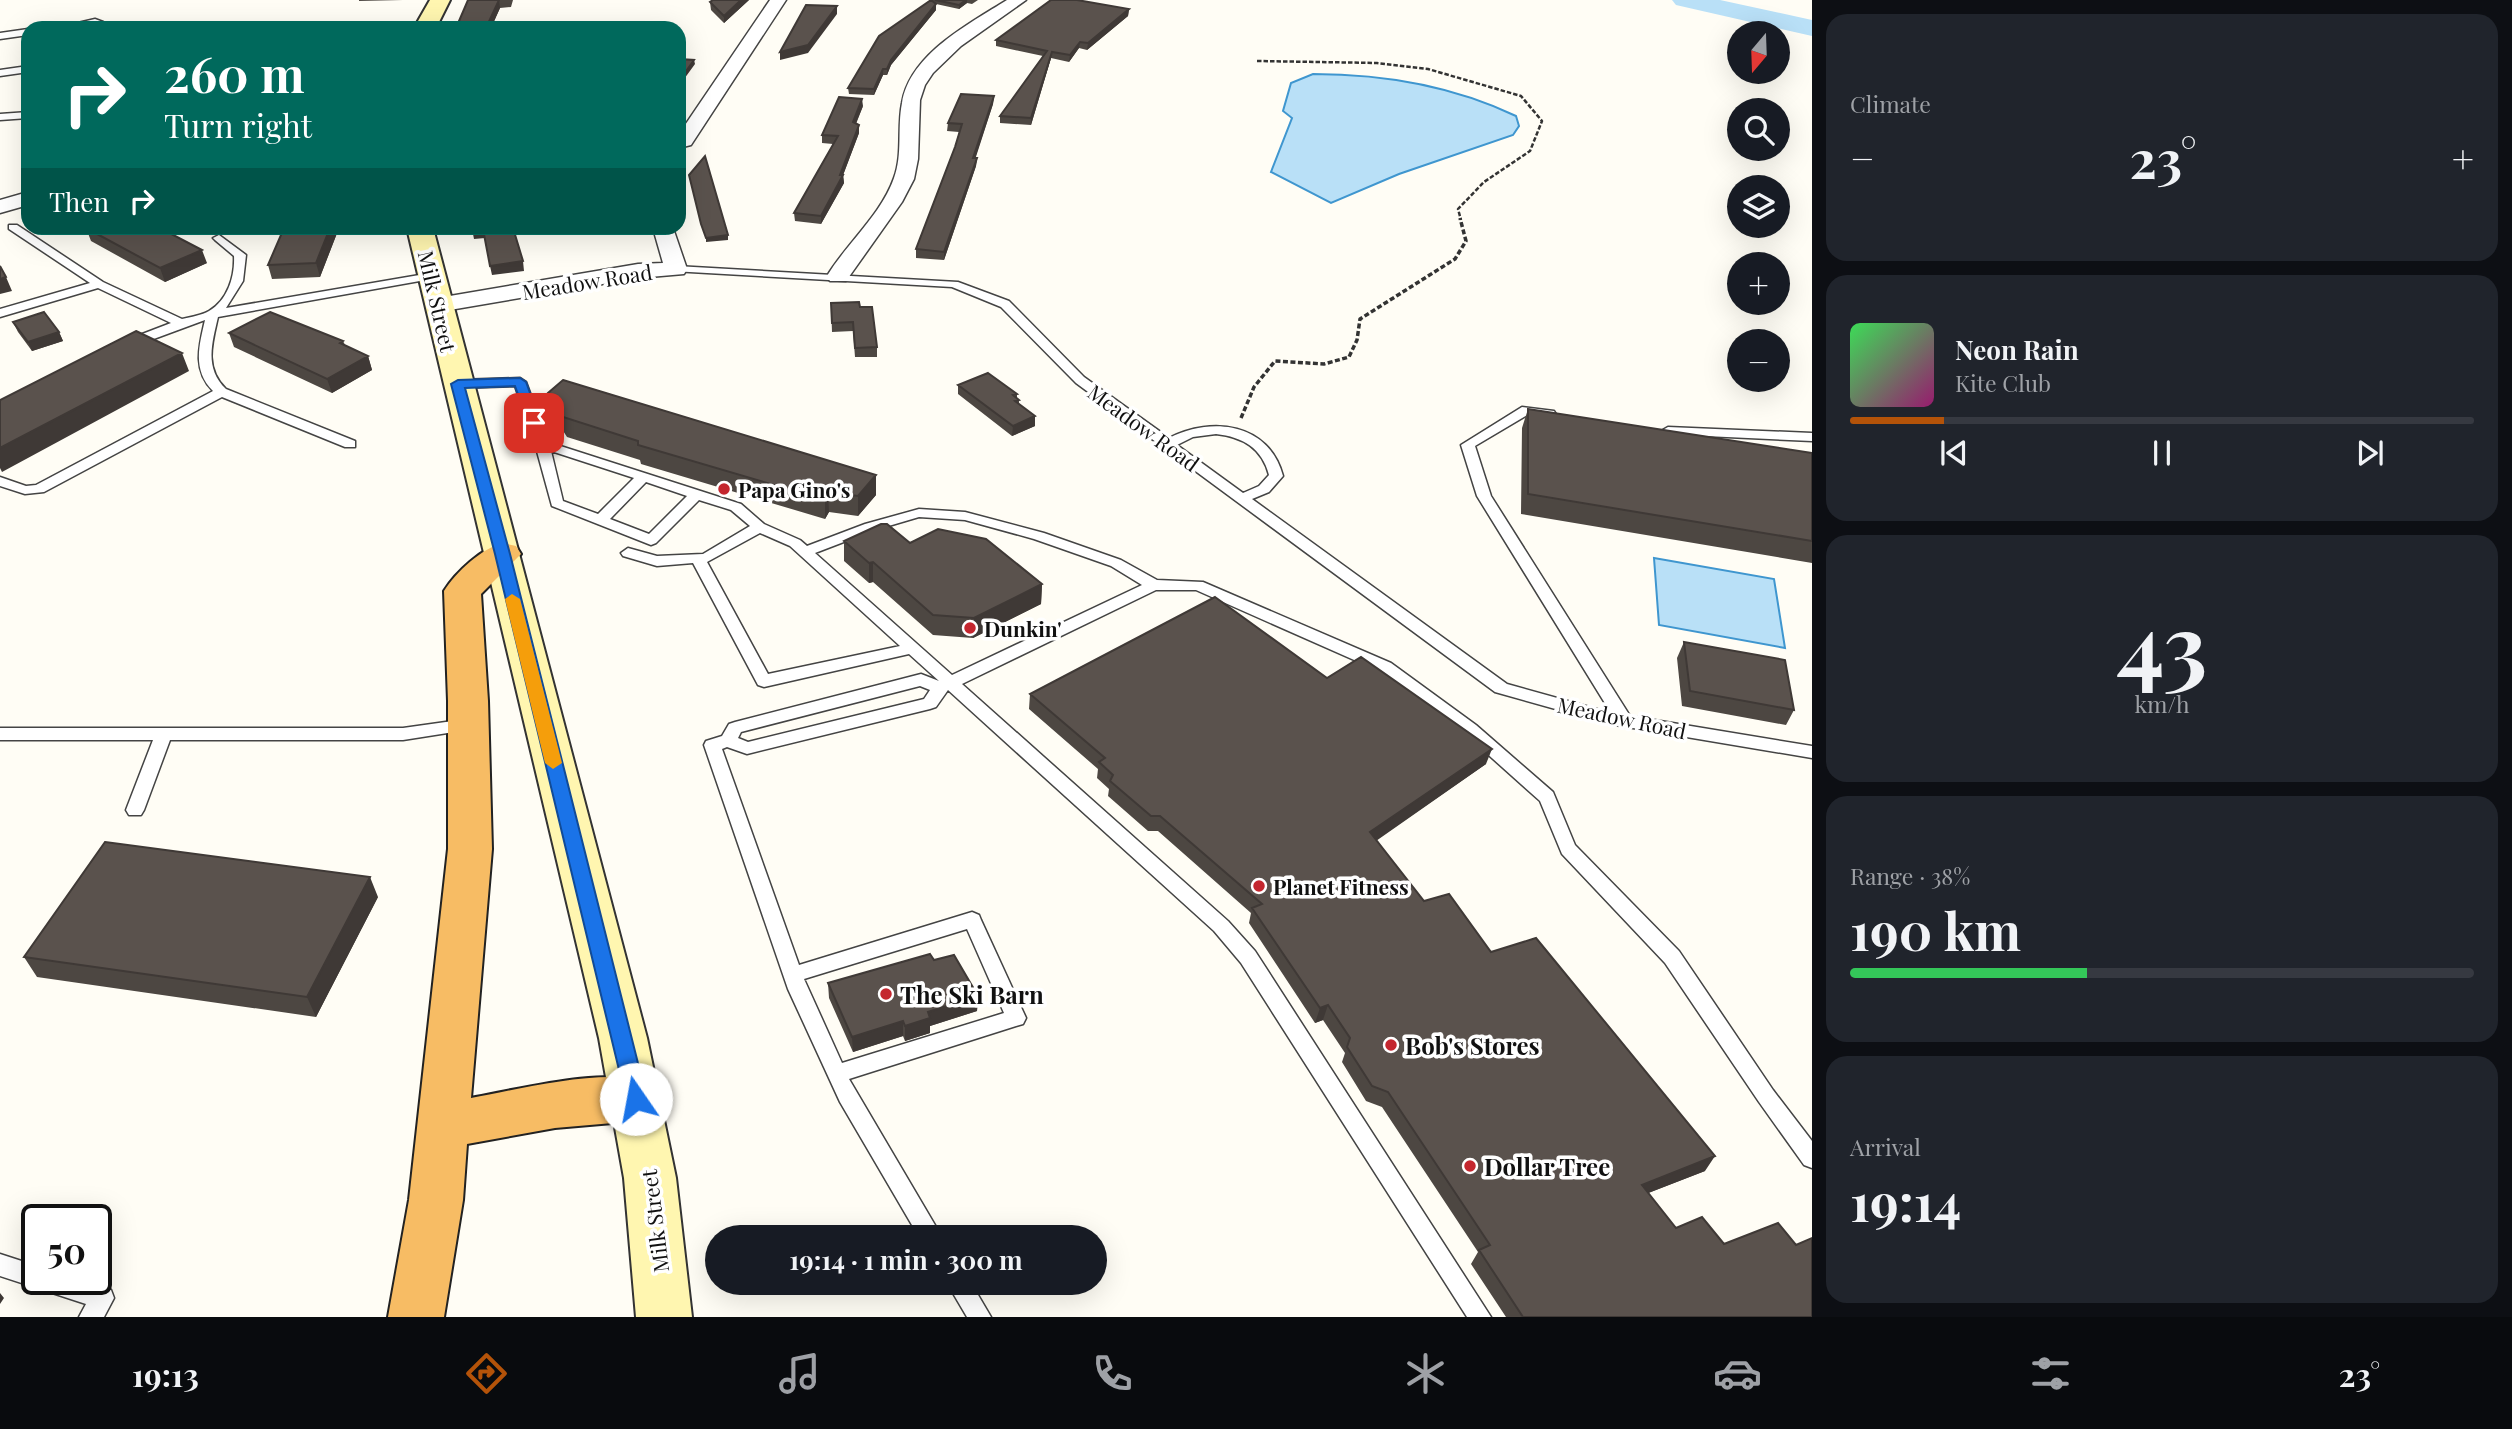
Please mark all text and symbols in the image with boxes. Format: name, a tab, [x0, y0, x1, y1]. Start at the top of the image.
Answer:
north arrow	[1727, 21, 1790, 84]
map controls	[1727, 21, 1790, 392]
text: 260 m	[164, 40, 304, 105]
icon: right	[49, 49, 140, 140]
text: Climate	[1850, 88, 1931, 119]
button: search	[1727, 98, 1790, 161]
text: Turn right	[164, 103, 312, 146]
text: 23°	[2130, 123, 2197, 192]
text: −	[1850, 132, 1875, 183]
text: +	[2452, 132, 2474, 183]
button: layers	[1727, 175, 1790, 238]
icon: right	[123, 182, 161, 220]
text: Then	[49, 184, 109, 219]
street label: Milk Street	[413, 247, 463, 355]
button: +	[1727, 252, 1790, 315]
street label: Meadow Road	[520, 257, 654, 305]
button: −	[1727, 329, 1790, 392]
text: Neon Rain	[1955, 332, 2079, 367]
text: Kite Club	[1955, 367, 2051, 398]
street label: Meadow Road	[1083, 377, 1205, 477]
pin	[504, 393, 564, 453]
icon: arrive	[515, 404, 553, 442]
icon: previous	[1935, 434, 1973, 472]
icon: pause	[2143, 434, 2181, 472]
icon: next	[2351, 434, 2389, 472]
place label: Papa Gino's	[738, 475, 851, 503]
marker: Papa Gino's	[716, 481, 732, 497]
text: 43	[2117, 582, 2207, 703]
place label: Dunkin'	[984, 614, 1062, 642]
marker: Dunkin'	[962, 620, 978, 636]
text: km/h	[2134, 688, 2190, 719]
street label: Meadow Road	[1555, 690, 1689, 744]
text: Range · 38%	[1850, 860, 1970, 891]
place label: Planet Fitness	[1273, 872, 1409, 900]
marker: Planet Fitness	[1251, 878, 1267, 894]
text: 190 km	[1850, 895, 2021, 964]
place label: The Ski Barn	[900, 978, 1044, 1010]
marker: The Ski Barn	[878, 986, 894, 1002]
place label: Bob's Stores	[1405, 1029, 1540, 1061]
marker: Bob's Stores	[1383, 1037, 1399, 1053]
position arrow	[599, 1062, 673, 1136]
text: Arrival	[1850, 1131, 1921, 1162]
place label: Dollar Tree	[1484, 1150, 1610, 1182]
marker: Dollar Tree	[1462, 1158, 1478, 1174]
text: 19:14	[1850, 1166, 1961, 1235]
street label: Milk Street	[634, 1167, 674, 1274]
speed limit sign: 50	[21, 1204, 112, 1295]
text: 19:14 · 1 min · 300 m	[789, 1242, 1023, 1277]
icon: directions	[462, 1349, 511, 1398]
icon: music	[775, 1349, 824, 1398]
icon: phone	[1088, 1349, 1137, 1398]
icon: climate	[1401, 1349, 1450, 1398]
icon: car	[1713, 1349, 1762, 1398]
icon: filters	[2026, 1349, 2075, 1398]
text: 19:13	[132, 1352, 199, 1395]
text: 23°	[2339, 1352, 2380, 1395]

